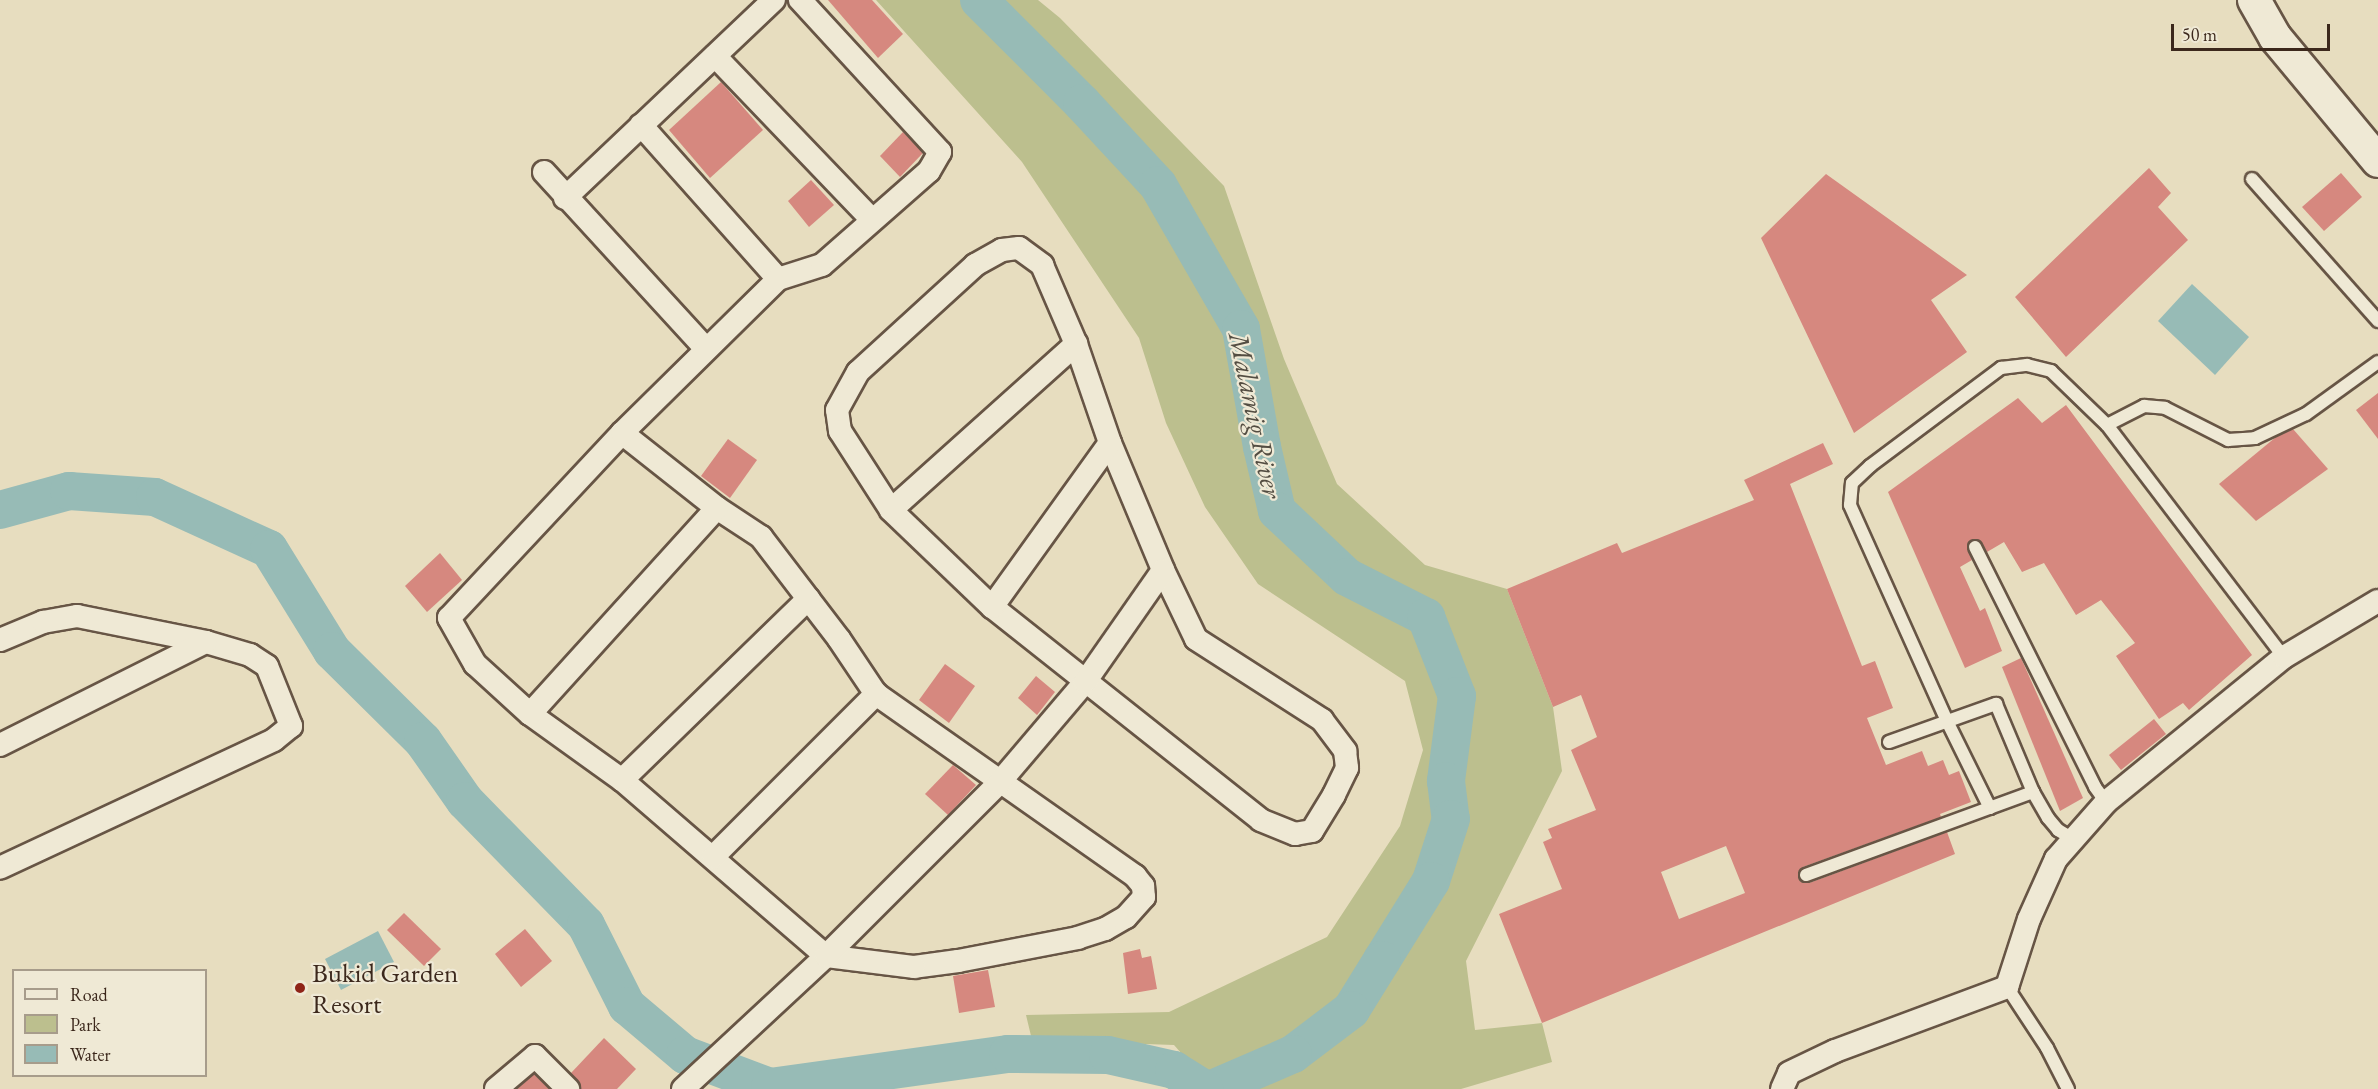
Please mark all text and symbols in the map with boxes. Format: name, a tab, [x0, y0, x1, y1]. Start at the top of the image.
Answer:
scale bar	[2174, 12, 2333, 50]
text: 50 m	[2182, 23, 2217, 46]
water label: Malamig River	[1222, 329, 1290, 501]
place label: Bukid Garden Resort	[312, 956, 458, 1019]
legend	[12, 969, 207, 1077]
marker: Bukid Garden Resort	[293, 981, 307, 995]
text: Road	[70, 983, 108, 1006]
text: Park	[70, 1013, 101, 1036]
text: Water	[70, 1043, 111, 1066]

